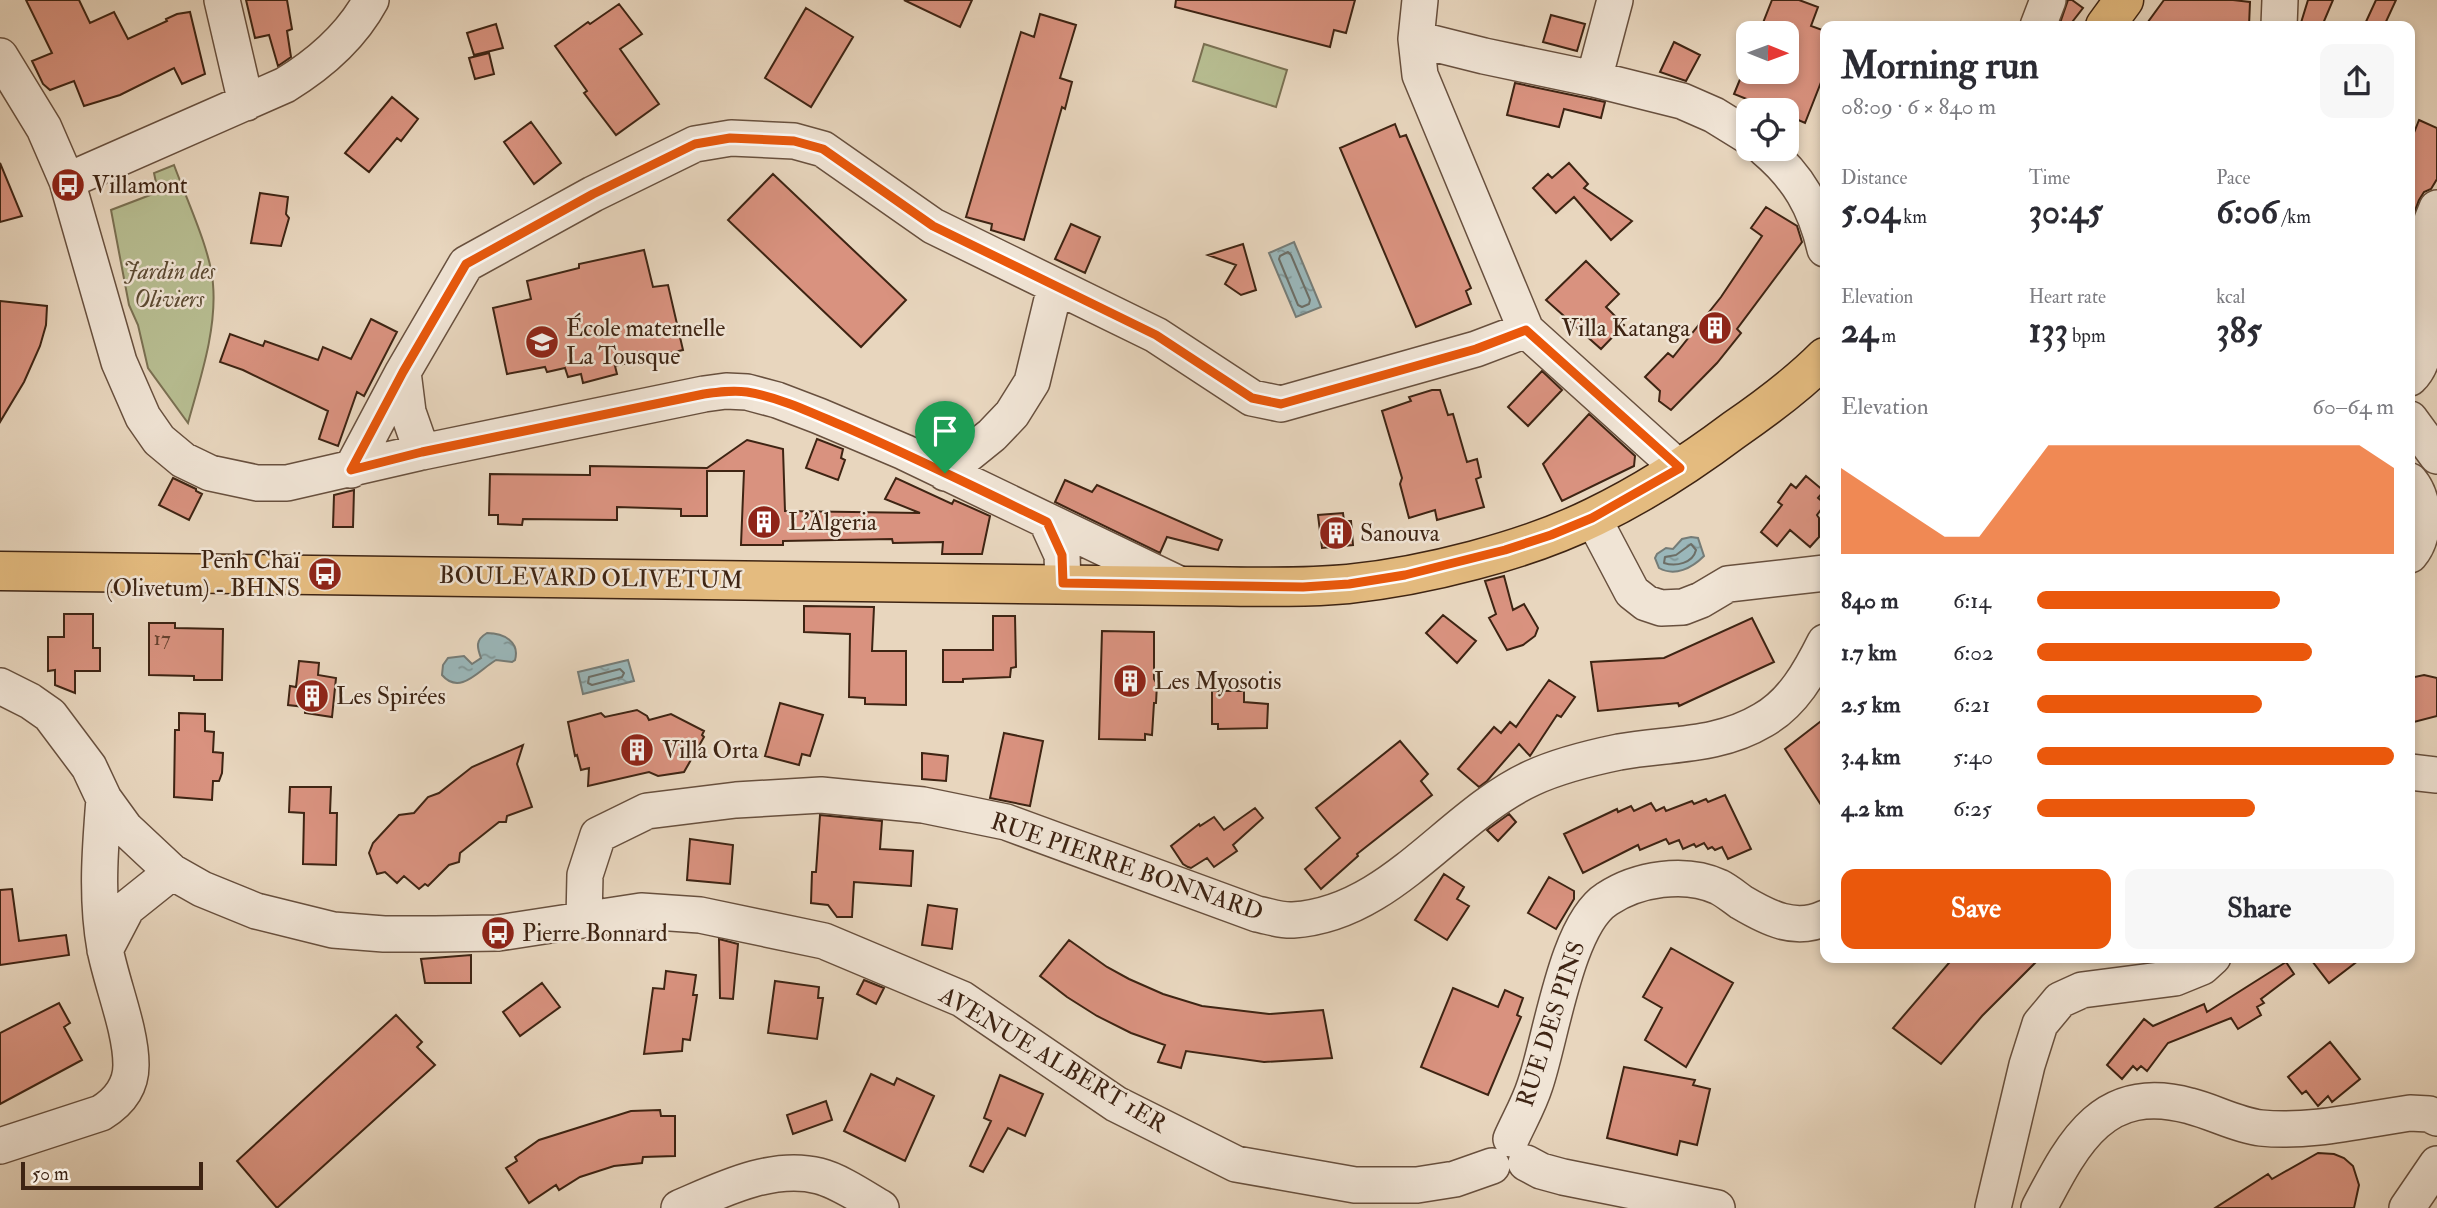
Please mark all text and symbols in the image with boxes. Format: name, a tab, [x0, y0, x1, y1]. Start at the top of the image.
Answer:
north arrow	[1736, 21, 1799, 84]
map controls	[1736, 21, 1799, 161]
text: Morning run	[1841, 42, 2039, 90]
button: share	[2320, 44, 2394, 118]
text: 08:09 · 6 × 840 m	[1841, 92, 1996, 121]
button: locate	[1736, 98, 1799, 161]
bus stop icon: Villamont	[49, 166, 87, 204]
text: Distance	[1841, 166, 1907, 190]
text: Time	[2029, 166, 2070, 190]
text: Pace	[2216, 166, 2250, 190]
place label: Villamont	[92, 170, 188, 201]
text: 5.04	[1841, 190, 1899, 234]
text: 30:45	[2029, 190, 2103, 234]
text: 6:06	[2216, 190, 2278, 234]
text: km	[1899, 205, 1927, 229]
text: /km	[2278, 205, 2311, 229]
park label: Jardin des Oliviers	[123, 256, 215, 315]
text: Elevation	[1841, 285, 1913, 309]
text: Heart rate	[2029, 285, 2106, 309]
text: kcal	[2216, 285, 2245, 309]
building icon: Villa Katanga	[1696, 309, 1734, 347]
text: 24	[1841, 309, 1878, 353]
text: 133	[2029, 309, 2068, 353]
text: 385	[2216, 309, 2262, 353]
place label: École maternelle La Tousque	[566, 312, 725, 372]
place label: Villa Katanga	[1561, 313, 1691, 344]
school or university icon: École maternelle La Tousque	[523, 323, 561, 361]
text: m	[1878, 324, 1896, 348]
text: bpm	[2068, 324, 2106, 348]
text: Elevation	[1841, 392, 1929, 421]
text: 60–64 m	[2312, 392, 2394, 421]
pin	[915, 401, 975, 473]
icon: arrive	[926, 412, 964, 450]
building icon: L'Algeria	[745, 503, 783, 541]
place label: L'Algeria	[788, 507, 878, 538]
building icon: Sanouva	[1317, 514, 1355, 552]
place label: Sanouva	[1360, 518, 1441, 549]
place label: Penh Chaï (Olivetum) - BHNS	[106, 545, 301, 604]
bus stop icon: Penh Chaï (Olivetum) - BHNS	[306, 555, 344, 593]
street label: BOULEVARD OLIVETUM	[439, 560, 743, 596]
text: 840 m	[1841, 586, 1899, 615]
text: 6:14	[1953, 586, 1991, 615]
house number: 17	[153, 625, 171, 652]
text: 1.7 km	[1841, 638, 1897, 667]
text: 6:02	[1953, 638, 1994, 667]
building icon: Les Myosotis	[1111, 662, 1149, 700]
place label: Les Myosotis	[1154, 666, 1282, 697]
building icon: Les Spirées	[293, 677, 331, 715]
place label: Les Spirées	[336, 681, 446, 712]
text: 2.5 km	[1841, 690, 1901, 719]
text: 6:21	[1953, 690, 1990, 719]
building icon: Villa Orta	[618, 731, 656, 769]
place label: Villa Orta	[662, 735, 760, 766]
text: 3.4 km	[1841, 742, 1901, 771]
text: 5:40	[1953, 742, 1993, 771]
text: 4.2 km	[1841, 794, 1904, 823]
text: 6:25	[1953, 794, 1992, 823]
street label: RUE PIERRE BONNARD	[987, 806, 1267, 928]
button: Save	[1841, 869, 2111, 949]
button: Share	[2125, 869, 2394, 949]
bus stop icon: Pierre Bonnard	[479, 914, 517, 952]
place label: Pierre Bonnard	[522, 918, 668, 949]
street label: RUE DES PINS	[1510, 937, 1592, 1111]
street label: AVENUE ALBERT 1ER	[933, 979, 1173, 1141]
scale bar	[21, 1159, 203, 1191]
text: 50 m	[32, 1162, 69, 1186]

